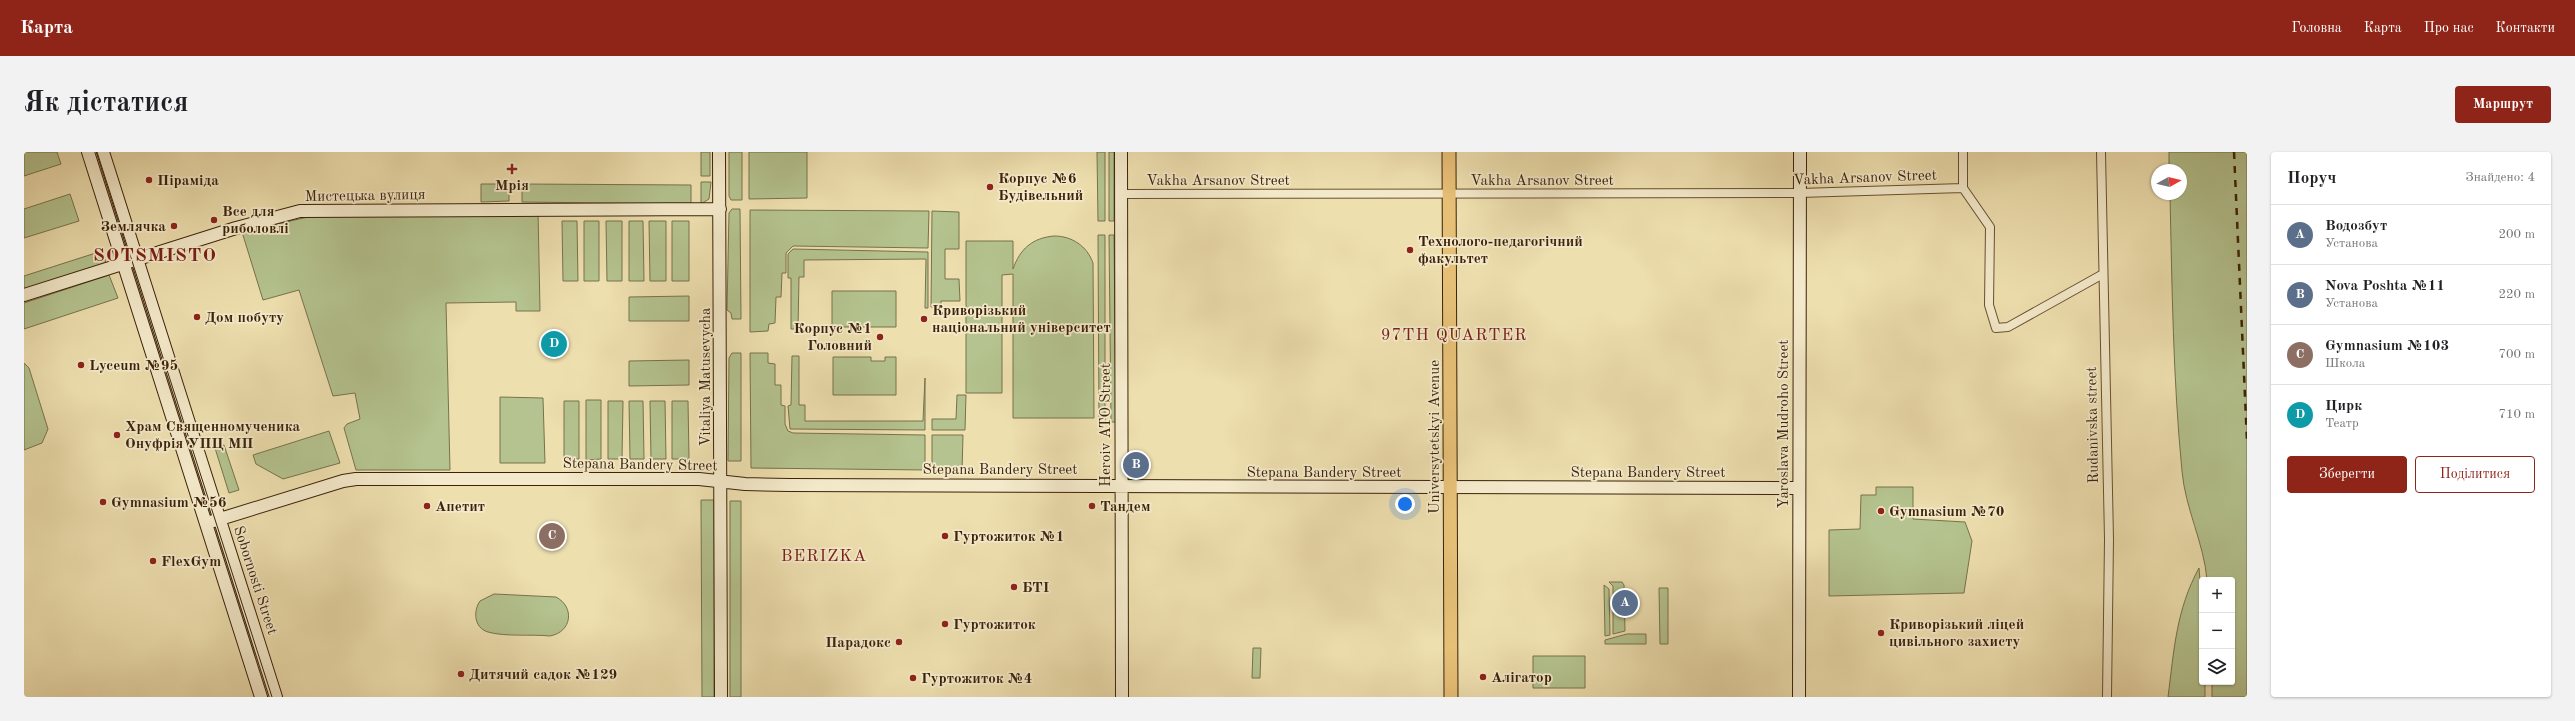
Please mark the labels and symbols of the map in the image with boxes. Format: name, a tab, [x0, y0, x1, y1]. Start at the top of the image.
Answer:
marker: Мрія	[506, 163, 518, 175]
north arrow	[2151, 164, 2187, 200]
street label: Vakha Arsanov Street	[1793, 168, 1937, 189]
place label: Корпус №6 Будівельний	[998, 172, 1083, 204]
place label: Піраміда	[157, 174, 219, 189]
street label: Vakha Arsanov Street	[1146, 174, 1290, 189]
street label: Vakha Arsanov Street	[1470, 174, 1614, 189]
marker: Піраміда	[144, 175, 154, 185]
place label: Мрія	[495, 179, 529, 194]
marker: Корпус №6 Будівельний	[985, 182, 995, 192]
street label: Мистецька вулиця	[305, 188, 426, 205]
place label: Все для риболовлі	[222, 205, 289, 237]
marker: Все для риболовлі	[209, 215, 219, 225]
place label: Землячка	[101, 220, 166, 235]
marker: Землячка	[169, 221, 179, 231]
place label: Технолого-педагогічний факультет	[1418, 235, 1583, 267]
marker: Технолого-педагогічний факультет	[1405, 245, 1415, 255]
district label: SOTSMISTO	[93, 247, 217, 266]
place label: Криворізький національний університет	[932, 304, 1111, 336]
street label: Vitaliya Matusevycha	[699, 307, 714, 446]
place label: Дом побуту	[205, 311, 284, 326]
marker: Дом побуту	[192, 312, 202, 322]
marker: Криворізький національний університет	[919, 314, 929, 324]
place label: Корпус №1 Головний	[794, 322, 872, 354]
district label: 97TH QUARTER	[1381, 327, 1527, 344]
pin: D	[541, 329, 567, 359]
marker: Корпус №1 Головний	[875, 332, 885, 342]
street label: Yaroslava Mudroho Street	[1777, 339, 1792, 509]
place label: Lyceum №95	[89, 359, 178, 374]
marker: Lyceum №95	[76, 360, 86, 370]
street label: Universytetskyi Avenue	[1428, 360, 1443, 514]
street label: Heroiv ATO Street	[1099, 363, 1114, 487]
street label: Rudanivska street	[2085, 366, 2102, 484]
place label: Храм Священномученика Онуфрія УПЦ МП	[125, 420, 301, 452]
marker: Храм Священномученика Онуфрія УПЦ МП	[112, 430, 122, 440]
pin: B	[1123, 450, 1149, 480]
street label: Stepana Bandery Street	[562, 457, 718, 474]
street label: Stepana Bandery Street	[923, 463, 1077, 478]
street label: Stepana Bandery Street	[1247, 466, 1401, 481]
street label: Stepana Bandery Street	[1571, 466, 1725, 481]
your location	[1395, 494, 1415, 514]
place label: Gymnasium №56	[111, 496, 227, 511]
marker: Gymnasium №56	[98, 497, 108, 507]
place label: Апетит	[435, 500, 485, 515]
place label: Тандем	[1100, 500, 1151, 515]
marker: Апетит	[422, 501, 432, 511]
marker: Тандем	[1087, 501, 1097, 511]
place label: Gymnasium №70	[1889, 505, 2004, 520]
marker: Gymnasium №70	[1876, 506, 1886, 516]
pin: C	[539, 521, 565, 551]
street label: Sobornosti Street	[230, 524, 279, 637]
place label: Гуртожиток №1	[953, 530, 1065, 545]
marker: Гуртожиток №1	[940, 531, 950, 541]
district label: BERIZKA	[781, 548, 867, 565]
place label: FlexGym	[161, 555, 221, 570]
marker: FlexGym	[148, 556, 158, 566]
place label: БТІ	[1022, 581, 1049, 596]
marker: БТІ	[1009, 582, 1019, 592]
pin: A	[1612, 588, 1638, 618]
place label: Гуртожиток	[953, 618, 1036, 633]
place label: Криворізький ліцей цивільного захисту	[1889, 618, 2024, 650]
marker: Гуртожиток	[940, 619, 950, 629]
marker: Криворізький ліцей цивільного захисту	[1876, 628, 1886, 638]
place label: Парадокс	[825, 636, 891, 651]
marker: Парадокс	[894, 637, 904, 647]
place label: Дитячий садок №129	[469, 668, 617, 683]
marker: Дитячий садок №129	[456, 669, 466, 679]
place label: Алігатор	[1491, 671, 1552, 686]
place label: Гуртожиток №4	[921, 672, 1033, 687]
marker: Алігатор	[1478, 672, 1488, 682]
marker: Гуртожиток №4	[908, 673, 918, 683]

